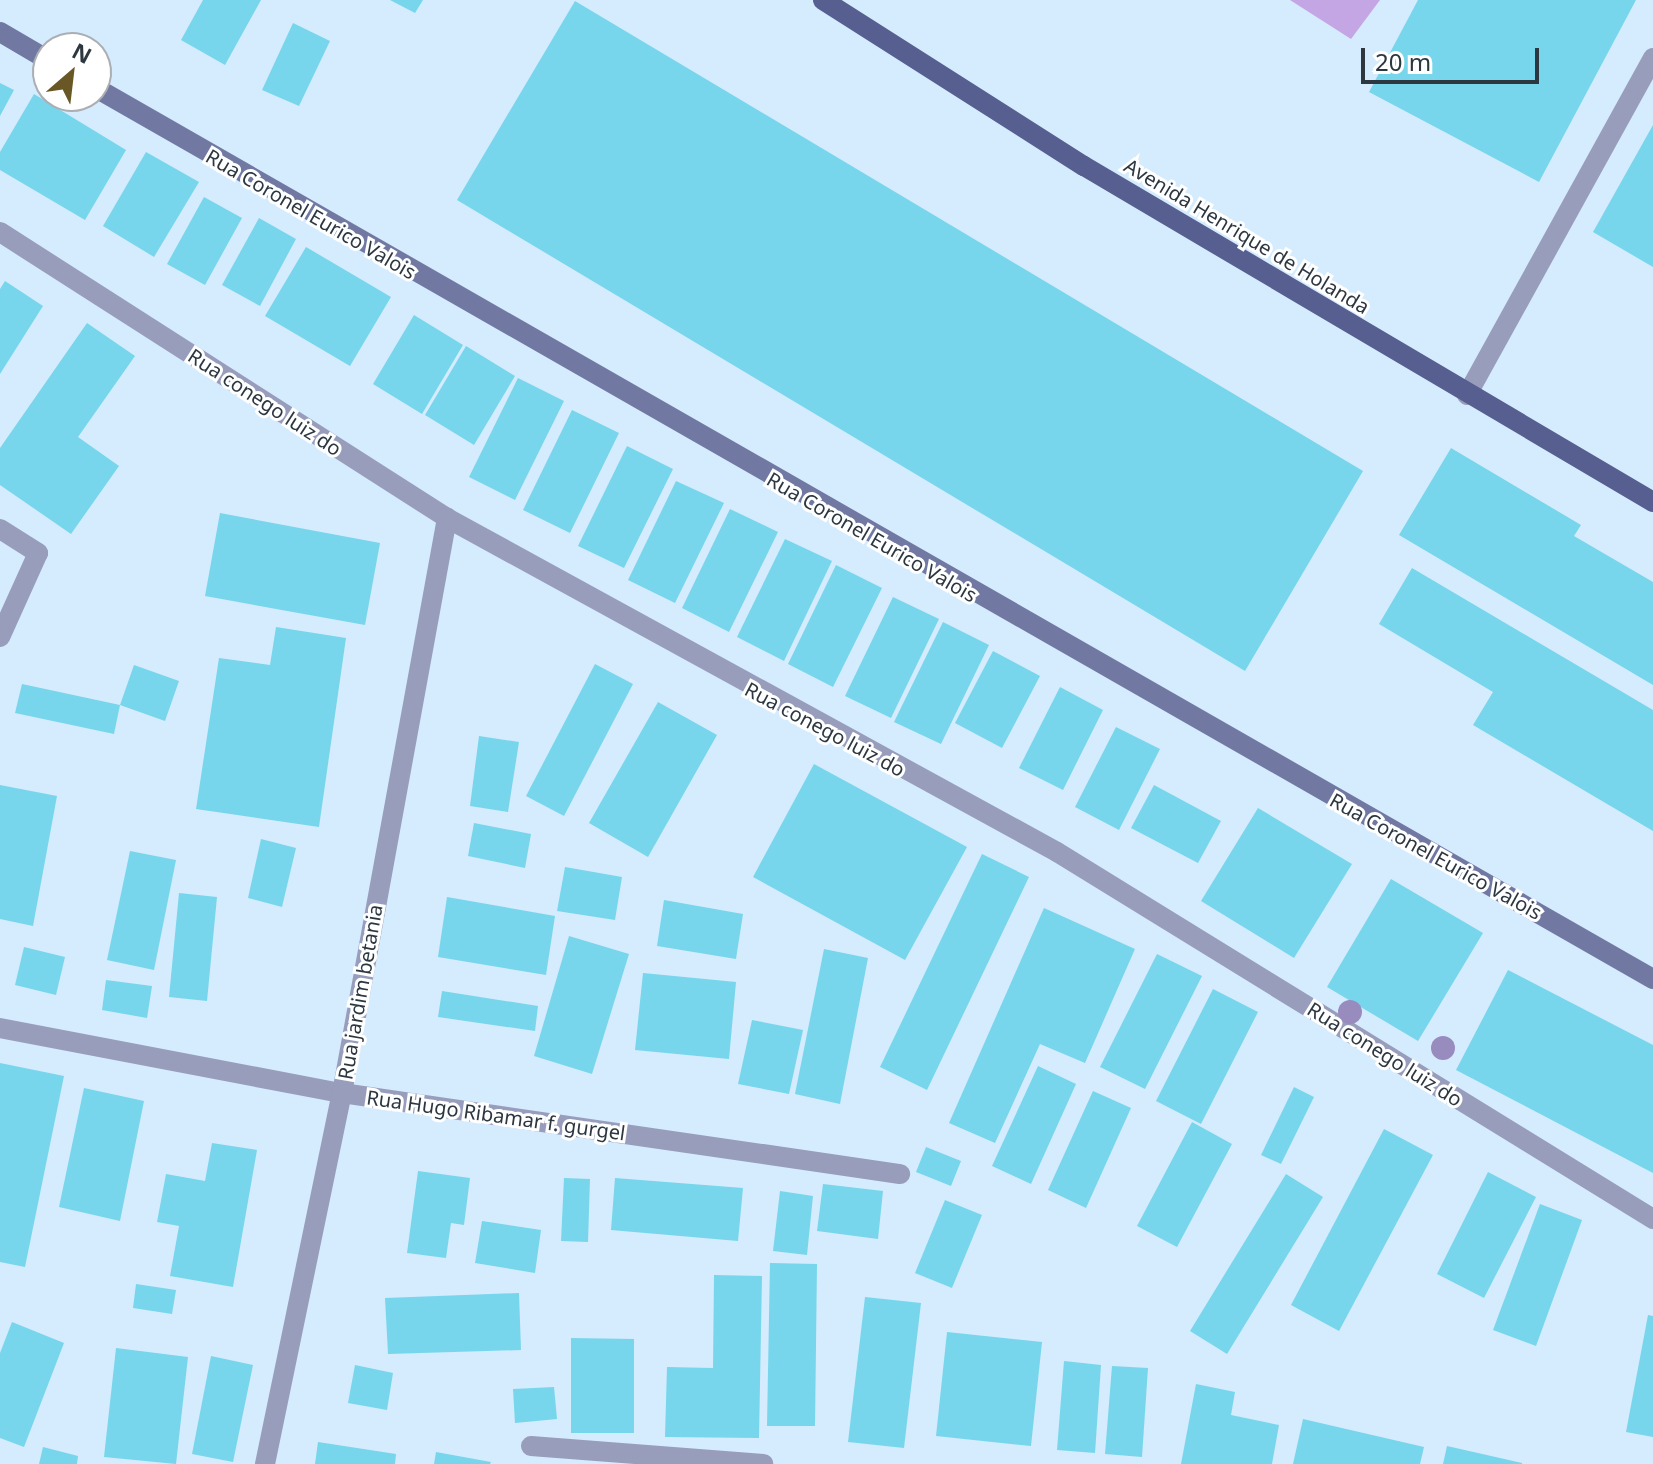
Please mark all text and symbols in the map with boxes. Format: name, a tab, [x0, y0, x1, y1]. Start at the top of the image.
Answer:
north arrow	[32, 32, 112, 112]
scale bar	[1365, 32, 1543, 82]
text: N	[67, 35, 97, 70]
text: 20 m	[1375, 45, 1431, 78]
street label: Rua Coronel Eurico Valois	[202, 144, 420, 284]
street label: Avenida Henrique de Holanda	[1120, 153, 1374, 319]
street label: Rua conego luiz do	[184, 344, 346, 460]
street label: Rua Coronel Eurico Valois	[763, 467, 981, 607]
street label: Rua conego luiz do	[741, 677, 909, 781]
street label: Rua Coronel Eurico Valois	[1326, 788, 1546, 924]
street label: Rua jardim betania	[333, 902, 387, 1082]
street label: Rua conego luiz do	[1303, 997, 1467, 1111]
street label: Rua Hugo Ribamar f. gurgel	[365, 1085, 627, 1145]

